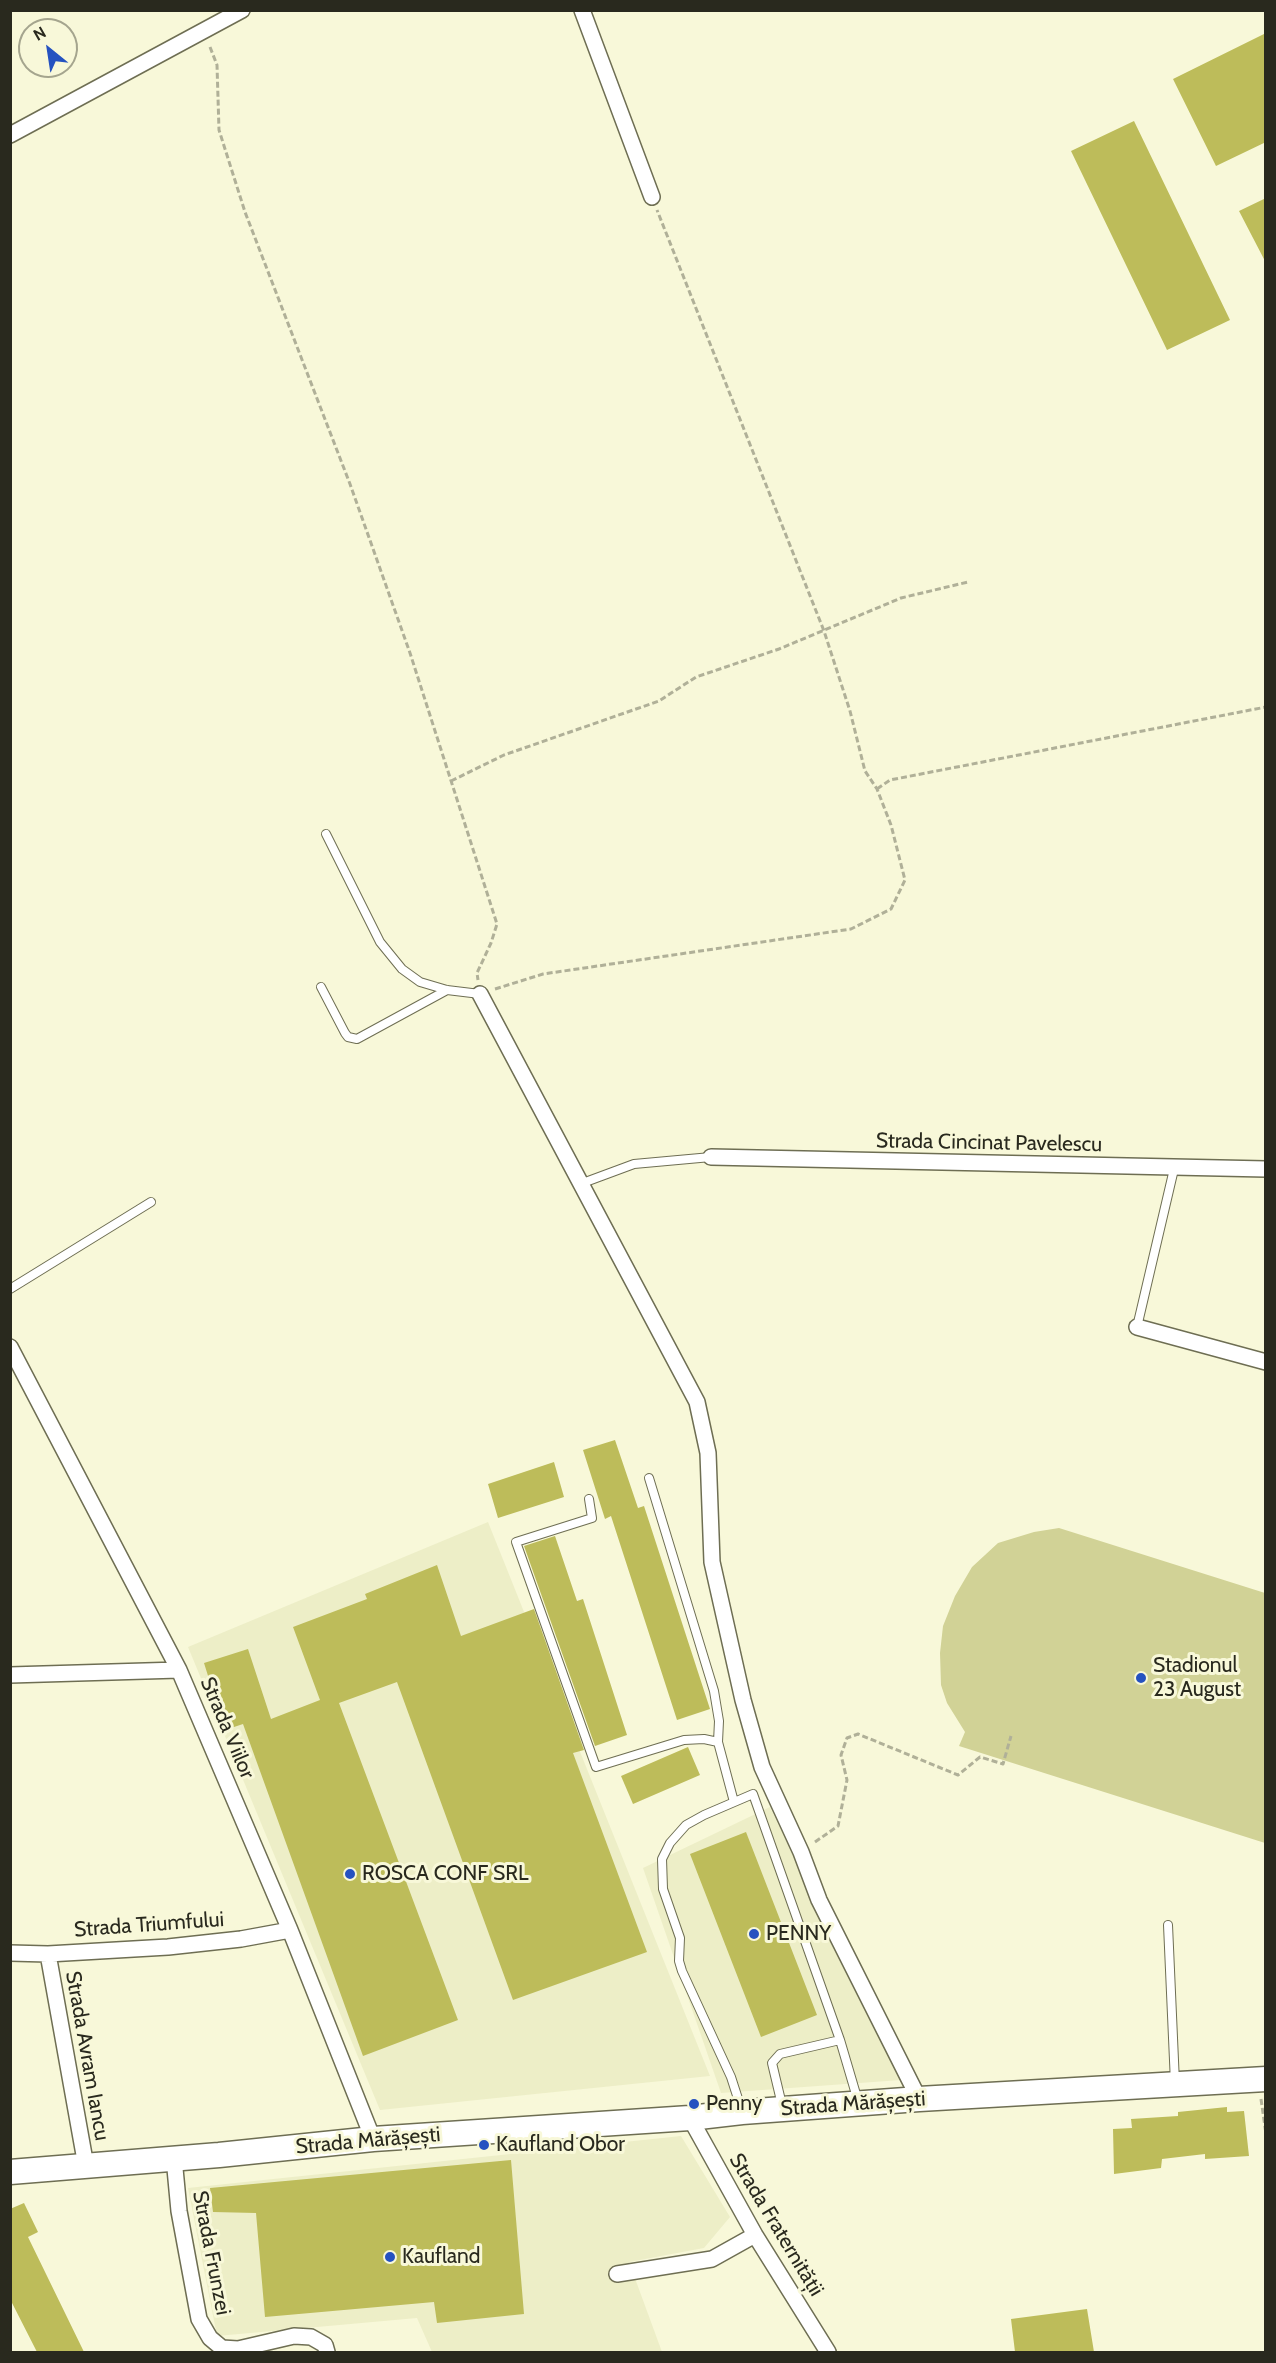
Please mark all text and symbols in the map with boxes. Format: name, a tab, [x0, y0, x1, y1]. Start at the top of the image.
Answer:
north arrow	[18, 18, 78, 78]
text: N	[30, 23, 49, 45]
street label: Strada Cincinat Pavelescu	[876, 1128, 1102, 1158]
place label: Stadionul 23 August	[1153, 1653, 1241, 1703]
marker: Stadionul 23 August	[1134, 1671, 1148, 1685]
street label: Strada Viilor	[194, 1673, 260, 1783]
place label: ROSCA CONF SRL	[362, 1861, 528, 1887]
marker: ROSCA CONF SRL	[343, 1867, 357, 1881]
street label: Strada Triumfului	[73, 1907, 225, 1943]
place label: PENNY	[766, 1921, 831, 1947]
marker: PENNY	[747, 1927, 761, 1941]
street label: Strada Avram Iancu	[60, 1969, 114, 2143]
street label: Strada Mărășești	[780, 2086, 926, 2122]
place label: Penny	[706, 2091, 762, 2117]
marker: Penny	[687, 2097, 701, 2111]
street label: Strada Mărășești	[295, 2122, 441, 2160]
place label: Kaufland Obor	[496, 2132, 625, 2158]
marker: Kaufland Obor	[477, 2138, 491, 2152]
street label: Strada Fraternității	[723, 2149, 829, 2301]
street label: Strada Frunzei	[187, 2189, 235, 2317]
place label: Kaufland	[402, 2244, 480, 2270]
marker: Kaufland	[383, 2250, 397, 2264]

